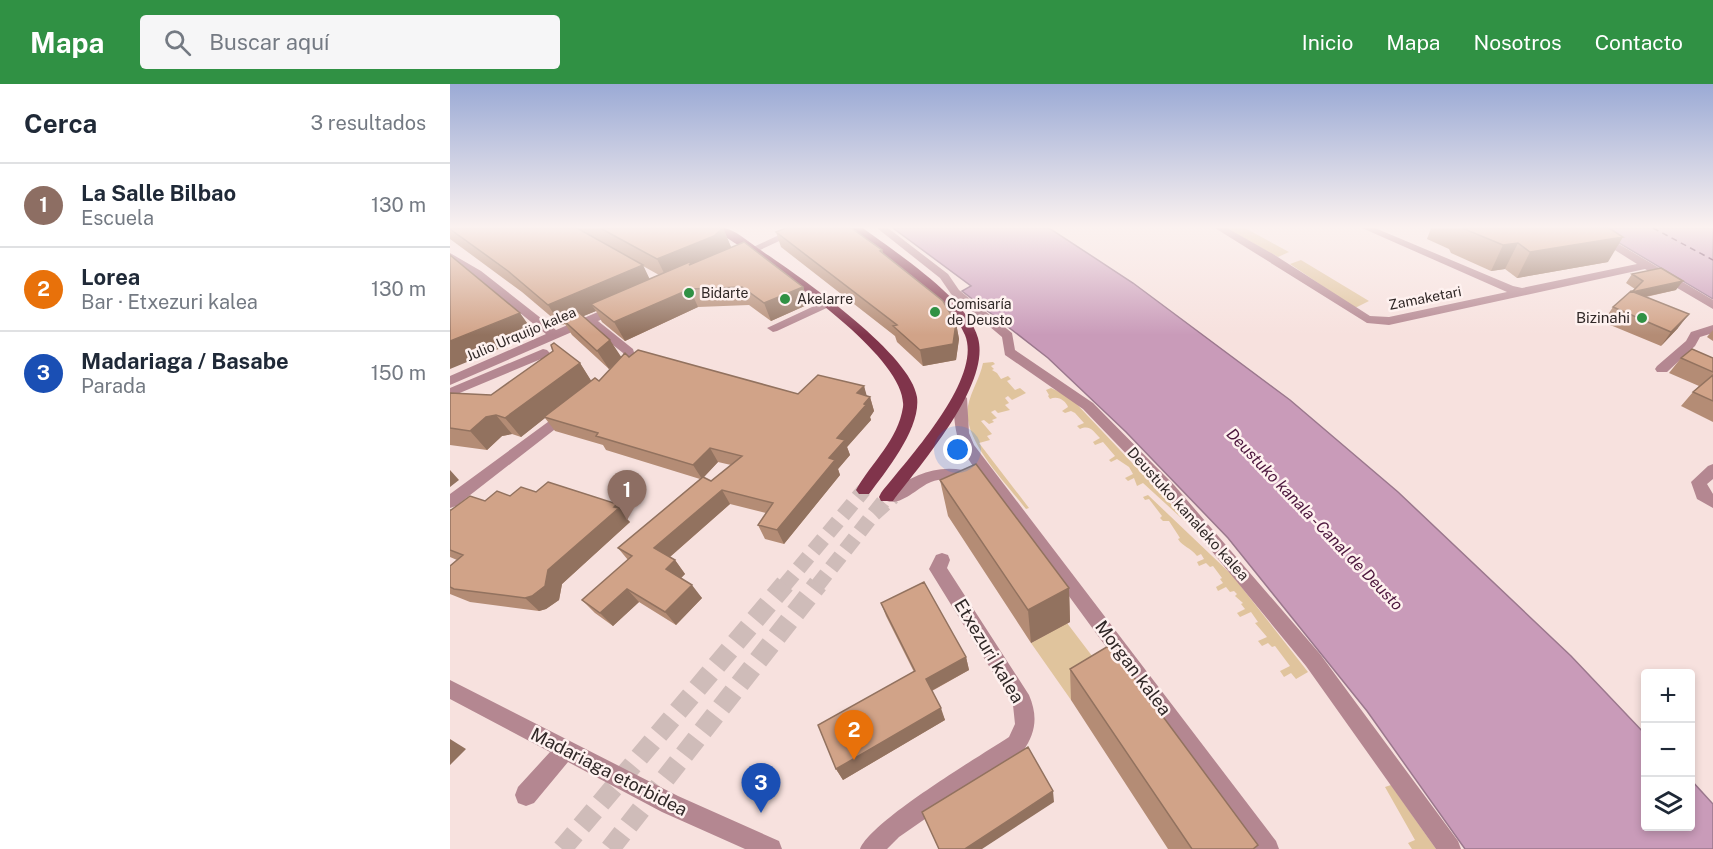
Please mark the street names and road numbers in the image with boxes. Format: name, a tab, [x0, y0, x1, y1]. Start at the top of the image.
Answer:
street label: Zamaketari	[1387, 283, 1463, 313]
street label: Julio Urquijo kalea	[464, 304, 578, 364]
street label: Deustuko kanaleko kalea	[1124, 444, 1253, 584]
street label: Etxezuri kalea	[950, 595, 1029, 706]
street label: Morgan kalea	[1091, 616, 1176, 719]
street label: Madariaga etorbidea	[528, 723, 691, 820]

